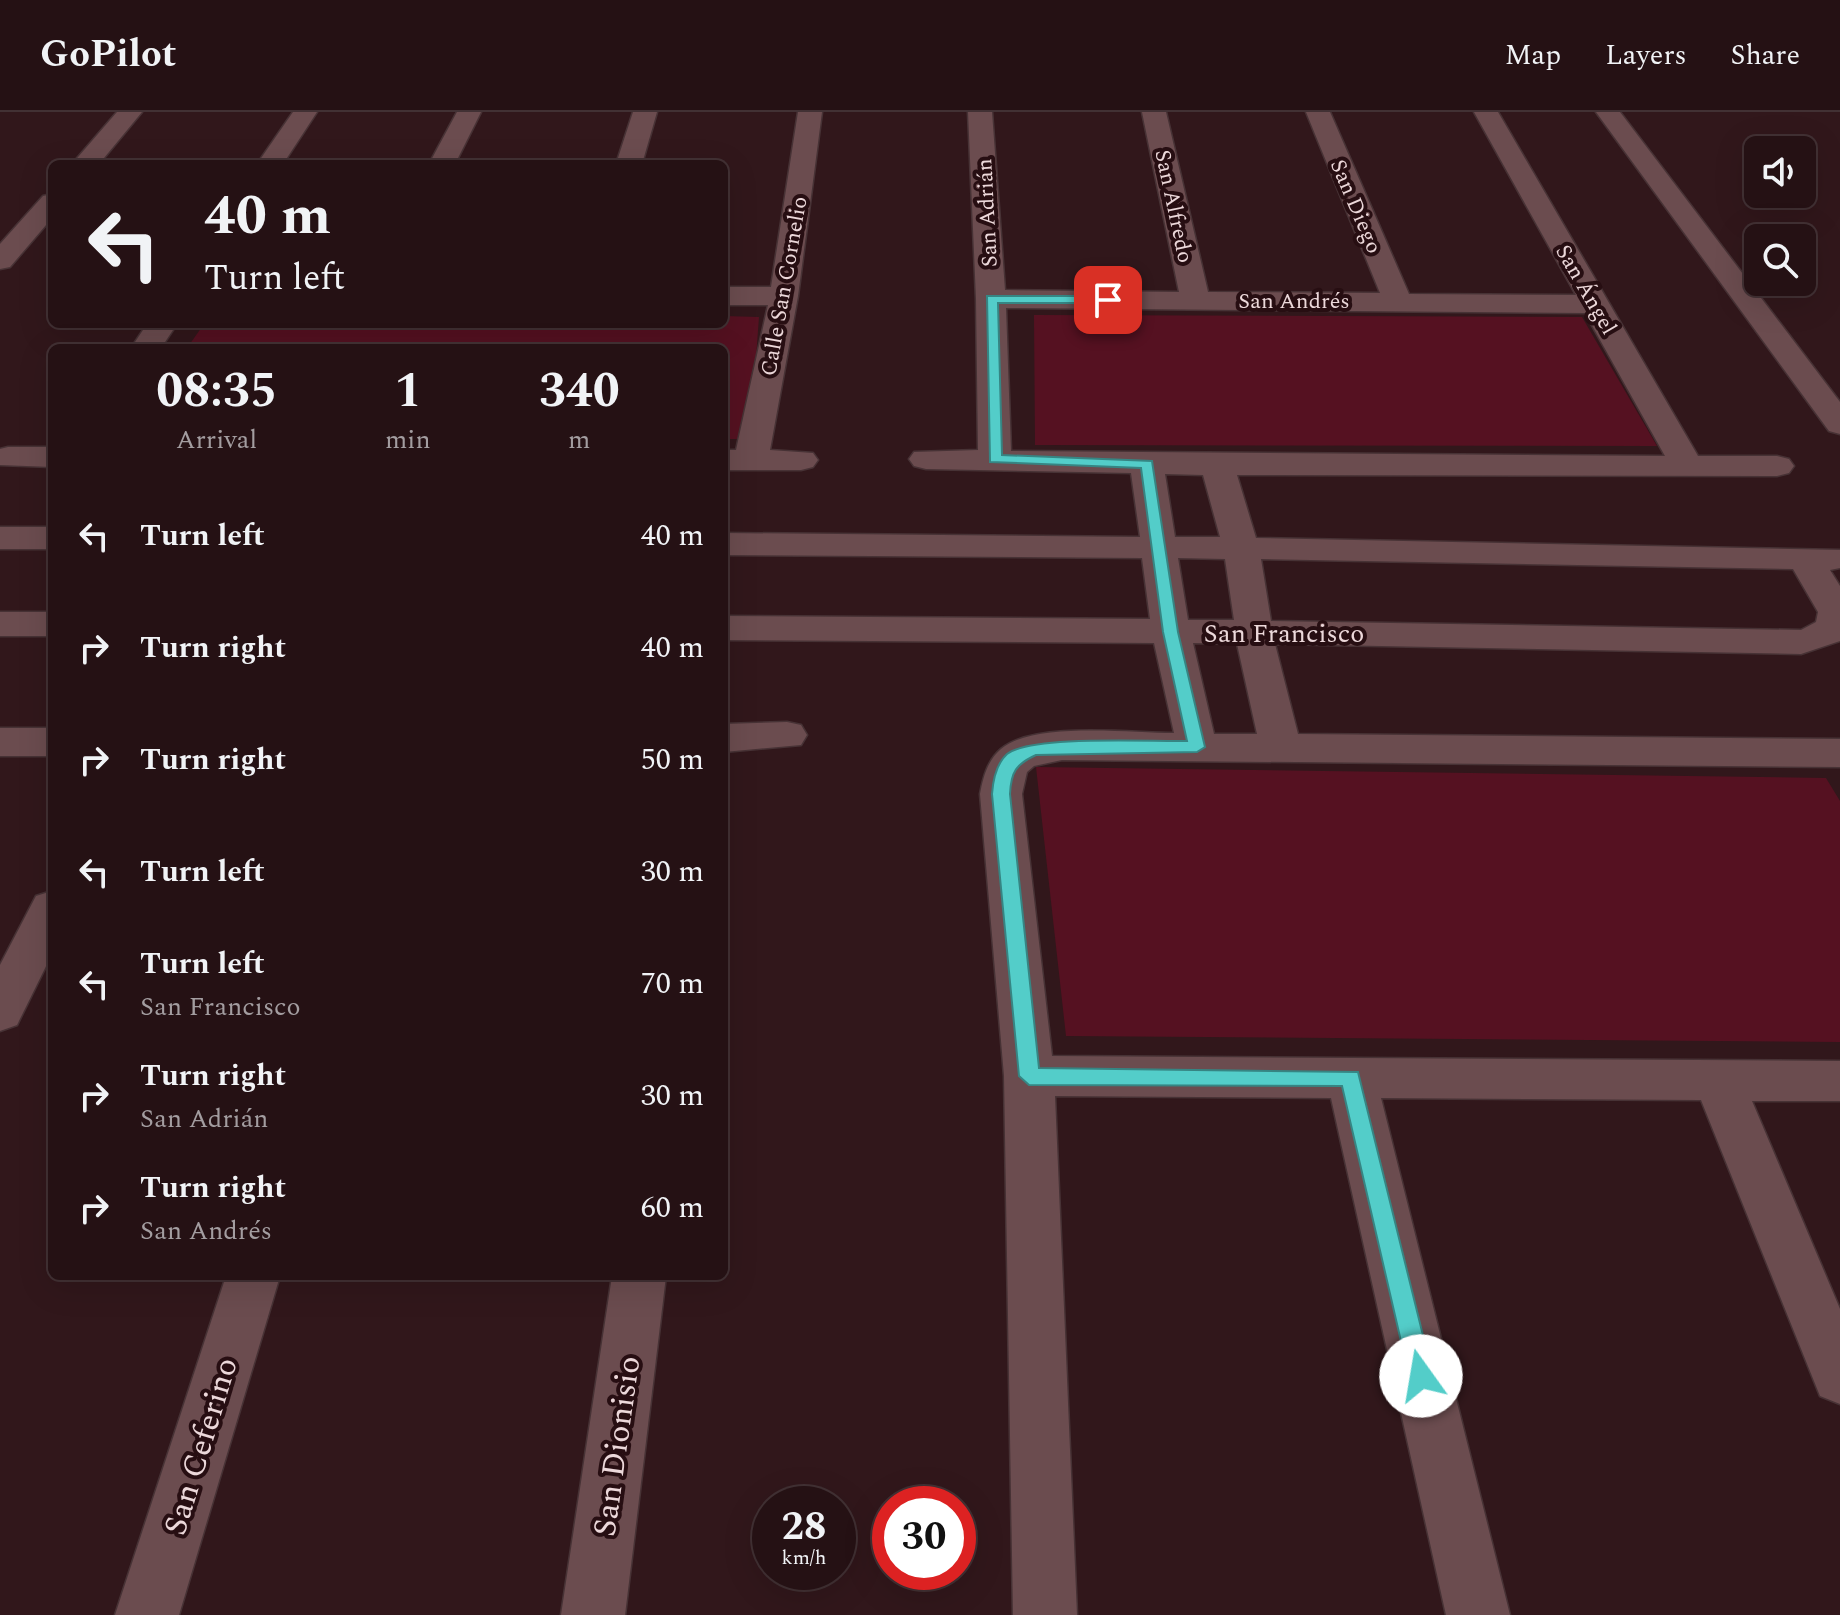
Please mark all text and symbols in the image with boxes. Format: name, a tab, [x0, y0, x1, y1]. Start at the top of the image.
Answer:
text: GoPilot	[40, 26, 176, 84]
text: Map	[1505, 34, 1561, 77]
text: Layers	[1605, 34, 1687, 77]
text: Share	[1731, 34, 1800, 77]
map controls	[1744, 136, 1816, 296]
button: sound	[1744, 136, 1816, 208]
street label: San Alfredo	[1145, 147, 1202, 266]
street label: San Diego	[1321, 154, 1390, 259]
street label: San Adrián	[968, 158, 1007, 268]
text: 40 m	[204, 174, 331, 259]
icon: left	[72, 192, 176, 296]
street label: Calle San Cornelio	[752, 194, 817, 379]
button: search	[1744, 224, 1816, 296]
street label: San Ángel	[1547, 239, 1625, 341]
text: Turn left	[204, 251, 345, 306]
pin	[1074, 266, 1142, 334]
icon: arrive	[1086, 278, 1130, 322]
street label: San Andrés	[1238, 285, 1350, 318]
text: 08:35	[156, 355, 277, 428]
text: 1	[394, 355, 421, 428]
text: 340	[539, 355, 620, 428]
text: Arrival	[176, 420, 257, 460]
text: min	[385, 420, 431, 460]
text: m	[568, 420, 590, 460]
text: Turn left	[140, 513, 265, 559]
text: 40 m	[641, 513, 704, 559]
icon: left	[72, 514, 116, 558]
street label: San Francisco	[1204, 614, 1364, 654]
text: Turn right	[140, 625, 286, 671]
text: 40 m	[641, 625, 704, 671]
icon: right	[72, 626, 116, 670]
text: Turn right	[140, 737, 286, 783]
text: 50 m	[641, 737, 704, 783]
icon: right	[72, 738, 116, 782]
text: Turn left	[140, 849, 265, 895]
text: 30 m	[641, 849, 704, 895]
icon: left	[72, 850, 116, 894]
text: Turn left	[140, 941, 265, 987]
text: 70 m	[641, 961, 704, 1007]
icon: left	[72, 962, 116, 1006]
text: San Francisco	[140, 987, 301, 1027]
text: Turn right	[140, 1053, 286, 1099]
text: 30 m	[641, 1073, 704, 1119]
icon: right	[72, 1074, 116, 1118]
text: San Adrián	[140, 1099, 269, 1139]
text: Turn right	[140, 1165, 286, 1211]
text: 60 m	[641, 1185, 704, 1231]
icon: right	[72, 1186, 116, 1230]
text: San Andrés	[140, 1211, 272, 1251]
position arrow	[1379, 1334, 1463, 1418]
street label: San Ceferino	[151, 1351, 252, 1541]
street label: San Dionisio	[581, 1353, 654, 1540]
speed limit sign: 30	[872, 1486, 976, 1590]
text: 28	[782, 1497, 826, 1558]
text: km/h	[782, 1543, 827, 1573]

